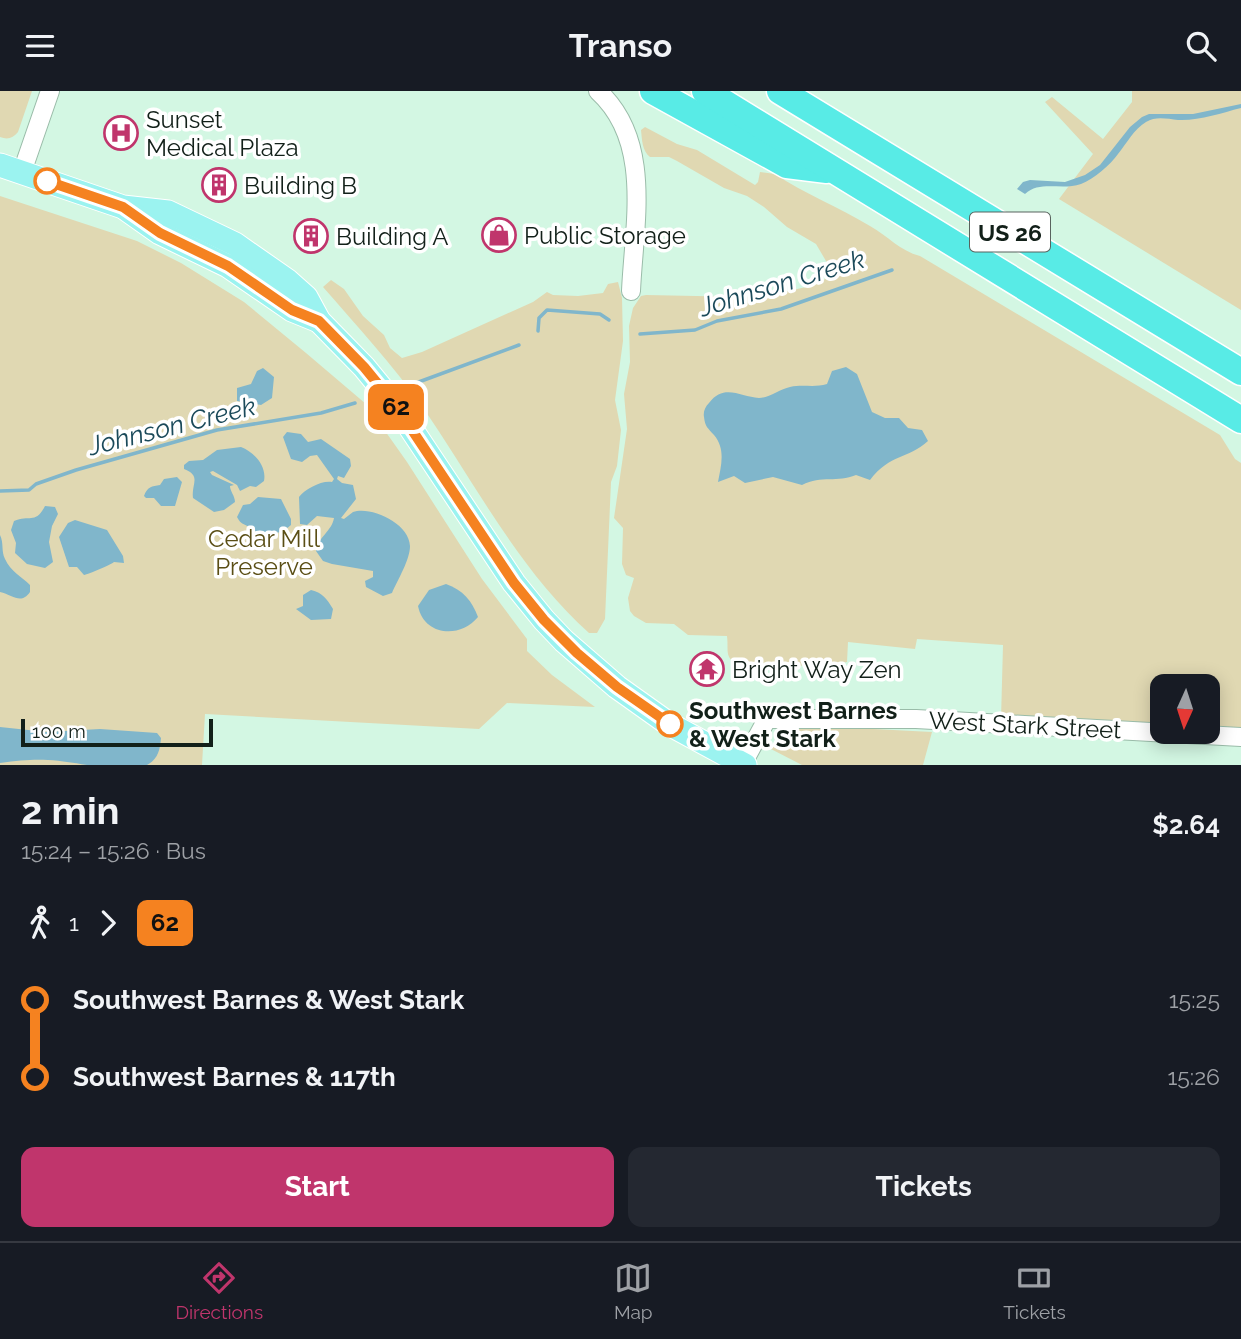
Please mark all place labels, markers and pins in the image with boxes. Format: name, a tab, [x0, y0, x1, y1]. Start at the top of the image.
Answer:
place label: Sunset Medical Plaza	[146, 105, 299, 162]
hospital icon: Sunset Medical Plaza	[102, 114, 140, 152]
building icon: Building B	[200, 166, 238, 204]
unlabelled marker	[34, 168, 60, 194]
place label: Building B	[244, 171, 357, 200]
shop icon: Public Storage	[480, 216, 518, 254]
building icon: Building A	[292, 217, 330, 255]
place label: Public Storage	[524, 221, 686, 250]
place label: Building A	[336, 222, 449, 251]
temple icon: Bright Way Zen	[688, 650, 726, 688]
place label: Bright Way Zen	[732, 655, 901, 684]
place label: Southwest Barnes & West Stark	[689, 696, 898, 753]
marker: Southwest Barnes & West Stark	[657, 711, 683, 737]

